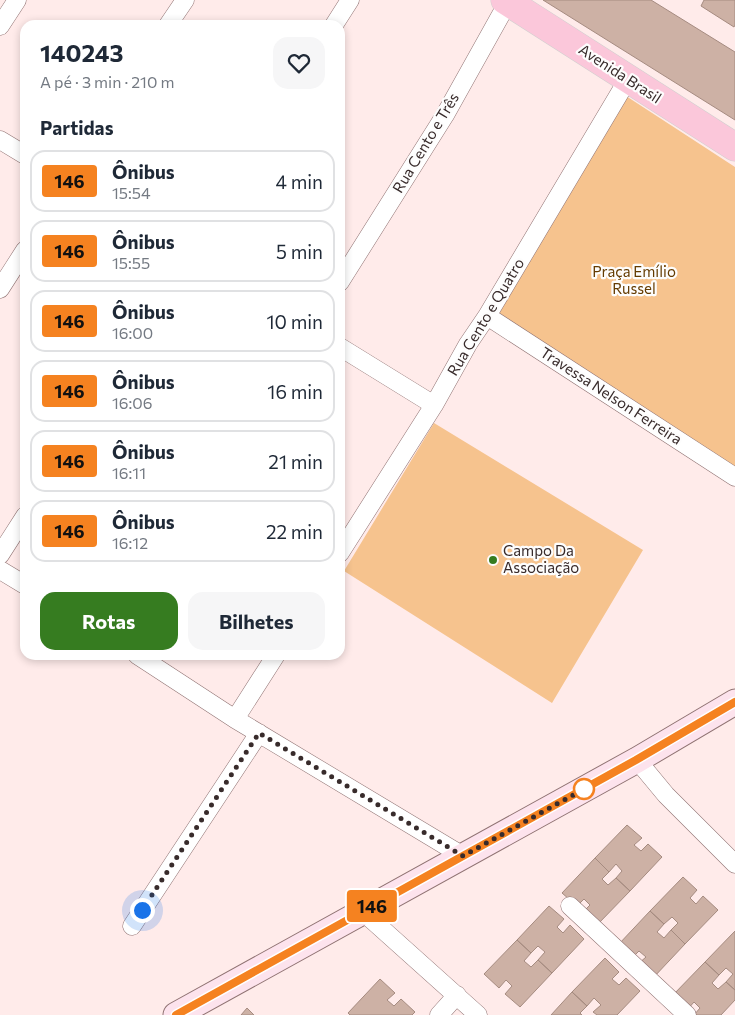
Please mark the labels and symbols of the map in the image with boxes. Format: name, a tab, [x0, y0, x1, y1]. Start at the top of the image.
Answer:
street label: Avenida Brasil	[576, 40, 665, 107]
street label: Rua Cento e Três	[388, 89, 462, 196]
street label: Rua Cento e Quatro	[443, 254, 527, 378]
park label: Praça Emílio Russel	[592, 262, 676, 297]
street label: Travessa Nelson Ferreira	[537, 343, 686, 448]
place label: Campo Da Associação	[503, 541, 579, 576]
marker: Campo Da Associação	[487, 554, 499, 566]
unlabelled marker	[573, 778, 595, 800]
line badge: 146	[343, 890, 401, 922]
your location	[130, 898, 155, 923]

